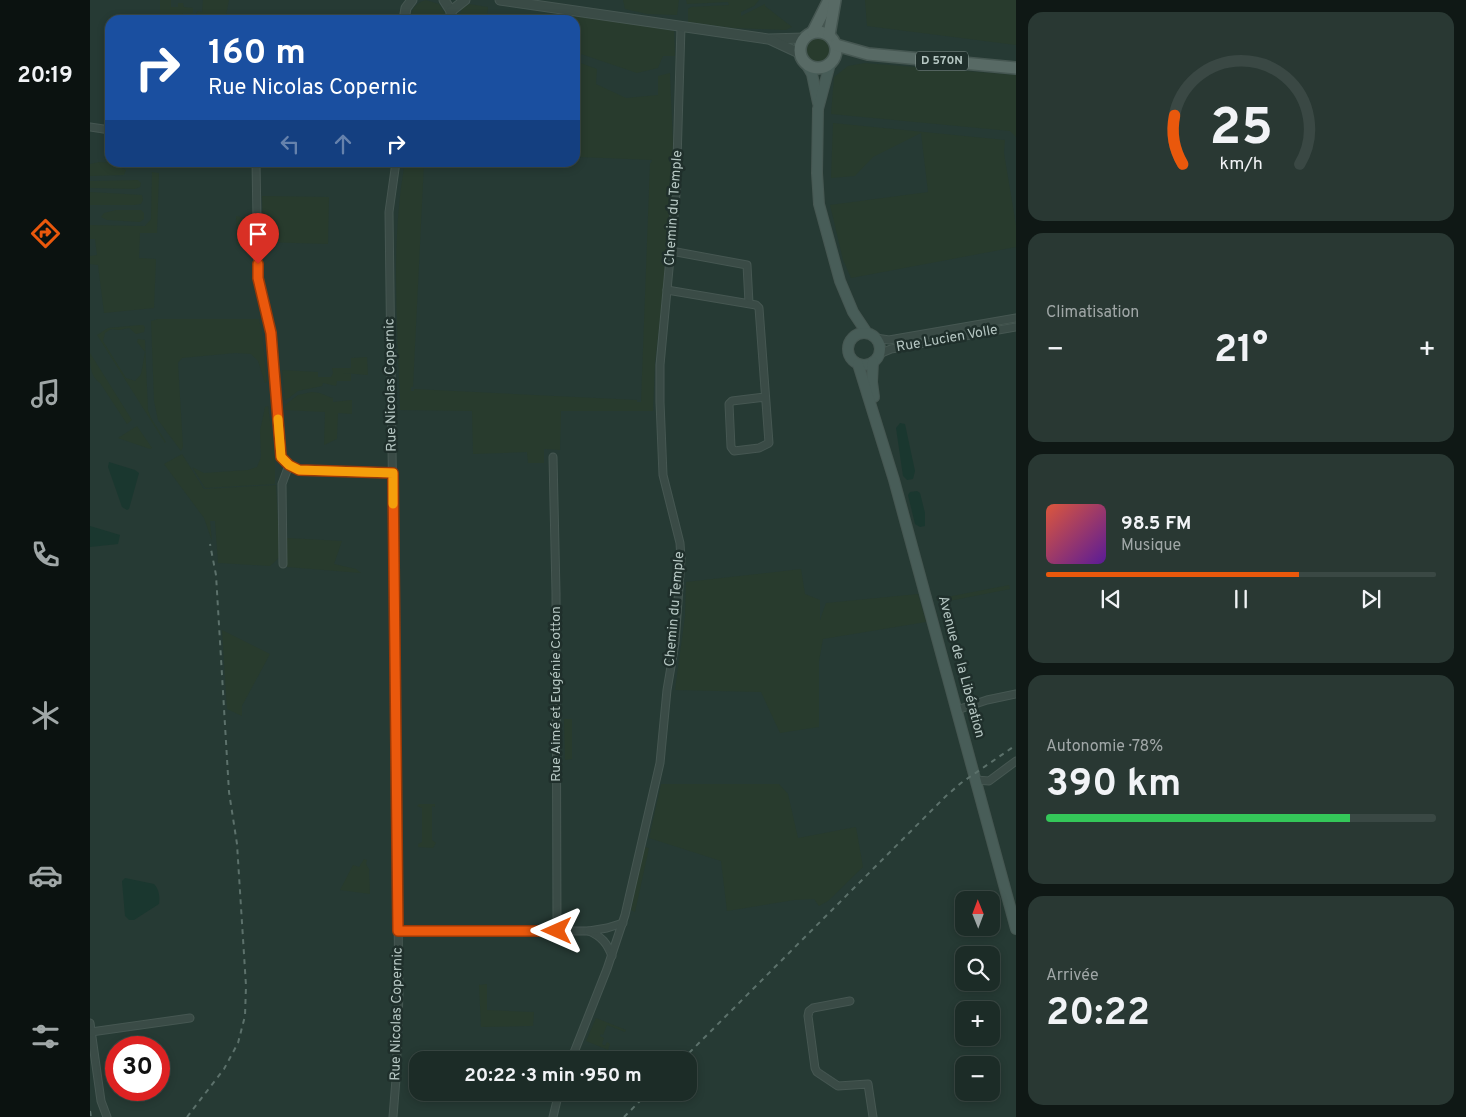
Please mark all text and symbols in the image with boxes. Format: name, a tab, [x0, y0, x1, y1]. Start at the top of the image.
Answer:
text: 160 m	[208, 32, 306, 76]
icon: right	[125, 35, 190, 100]
road number: D 570N	[916, 51, 968, 70]
text: 20:19	[17, 63, 73, 90]
text: Rue Nicolas Copernic	[208, 75, 418, 102]
text: 25	[1209, 97, 1273, 163]
icon: left	[276, 130, 304, 158]
icon: ahead	[329, 130, 357, 158]
icon: right	[382, 130, 410, 158]
street label: Chemin du Temple	[661, 150, 687, 266]
text: km/h	[1219, 153, 1263, 176]
pin	[237, 213, 279, 264]
icon: directions	[28, 216, 63, 251]
icon: arrive	[244, 220, 272, 248]
text: Climatisation	[1046, 303, 1139, 323]
street label: Rue Nicolas Copernic	[381, 318, 401, 452]
street label: Rue Lucien Volle	[895, 322, 999, 356]
text: 21°	[1214, 327, 1268, 376]
text: −	[1046, 333, 1064, 369]
text: +	[1418, 333, 1436, 369]
icon: music	[28, 376, 63, 411]
text: 98.5 FM	[1121, 512, 1191, 536]
text: Musique	[1121, 536, 1181, 556]
icon: phone	[28, 537, 63, 572]
street label: Chemin du Temple	[661, 551, 689, 667]
icon: previous	[1097, 585, 1125, 613]
icon: pause	[1227, 585, 1255, 613]
icon: next	[1357, 585, 1385, 613]
street label: Avenue de la Libération	[934, 594, 988, 740]
street label: Rue Aimé et Eugénie Cotton	[548, 606, 565, 782]
icon: climate	[28, 698, 63, 733]
text: Autonomie · 78%	[1046, 737, 1163, 757]
text: 390 km	[1046, 761, 1181, 810]
icon: car	[28, 858, 63, 893]
north arrow	[955, 891, 1000, 936]
map controls	[955, 891, 1000, 1101]
position arrow	[530, 904, 582, 956]
button: search	[955, 946, 1000, 991]
street label: Rue Nicolas Copernic	[387, 947, 407, 1081]
text: Arrivée	[1046, 966, 1099, 986]
text: 20:22	[1046, 990, 1150, 1039]
button: +	[955, 1001, 1000, 1046]
icon: filters	[28, 1019, 63, 1054]
speed limit sign: 30	[105, 1036, 170, 1101]
button: −	[955, 1056, 1000, 1101]
text: 20:22 · 3 min · 950 m	[464, 1064, 642, 1088]

